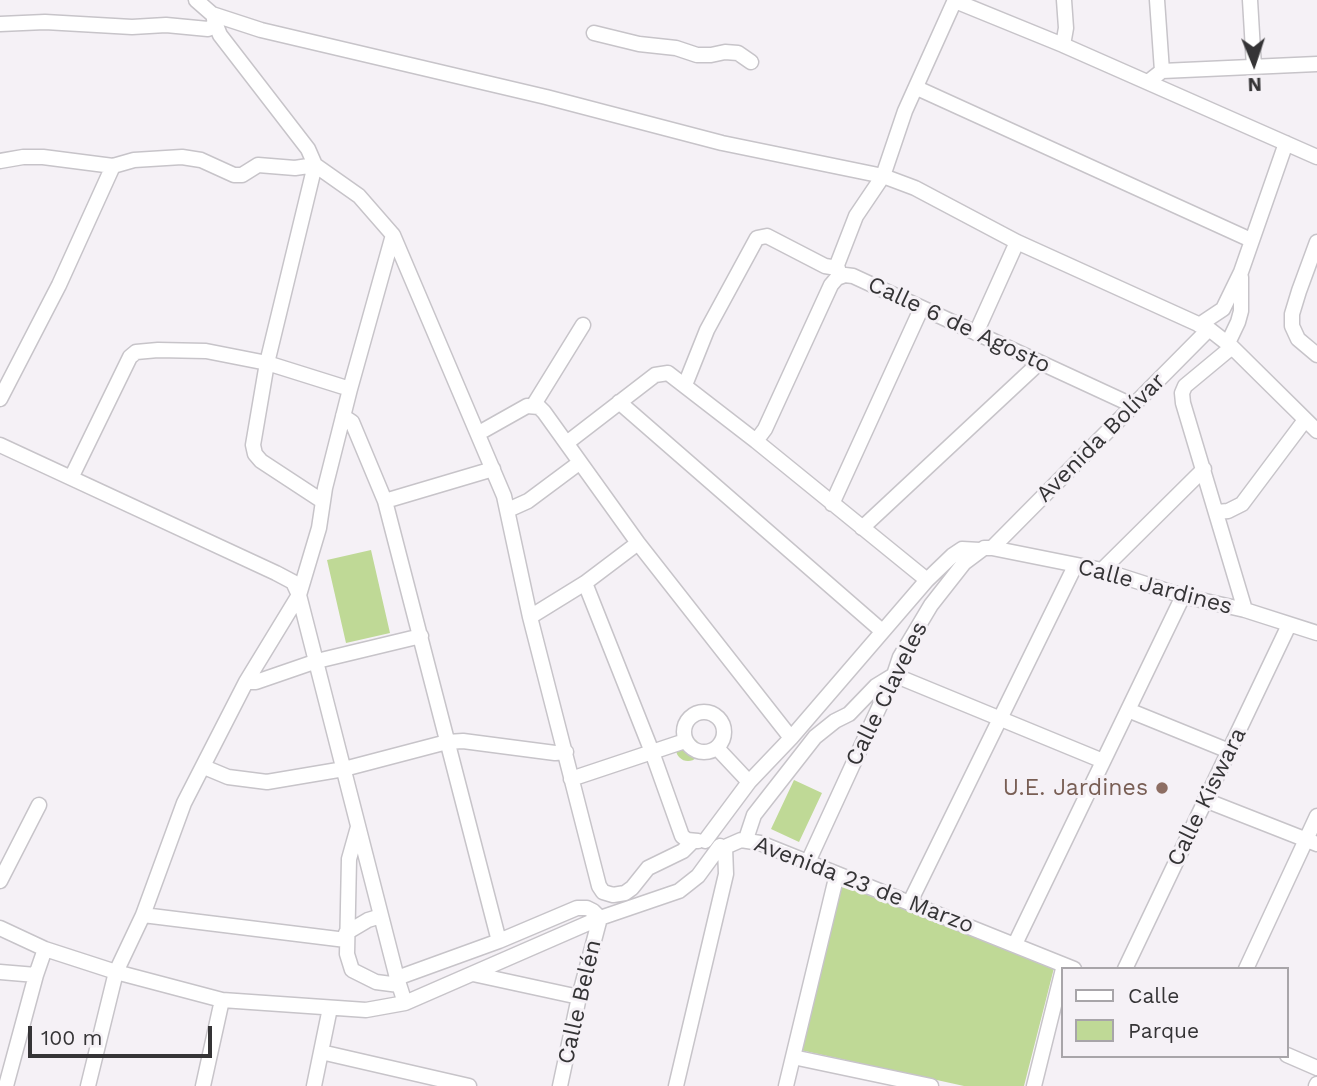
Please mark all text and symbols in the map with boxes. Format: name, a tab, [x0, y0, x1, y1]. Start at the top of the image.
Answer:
north arrow	[1219, 28, 1289, 98]
text: N	[1247, 73, 1262, 96]
street label: Calle 6 de Agosto	[863, 271, 1055, 379]
street label: Avenida Bolívar	[1031, 368, 1171, 508]
street label: Calle Jardines	[1075, 553, 1235, 621]
street label: Calle Claveles	[840, 617, 934, 771]
street label: Calle Kiswara	[1162, 723, 1252, 871]
place label: U.E. Jardines	[1003, 774, 1148, 802]
marker: U.E. Jardines	[1154, 780, 1170, 796]
street label: Avenida 23 de Marzo	[750, 830, 978, 940]
street label: Calle Belén	[552, 937, 608, 1067]
legend	[1062, 967, 1289, 1058]
text: Calle	[1128, 983, 1179, 1008]
scale bar	[32, 1012, 215, 1056]
text: Parque	[1128, 1018, 1199, 1043]
text: 100 m	[41, 1025, 103, 1050]

